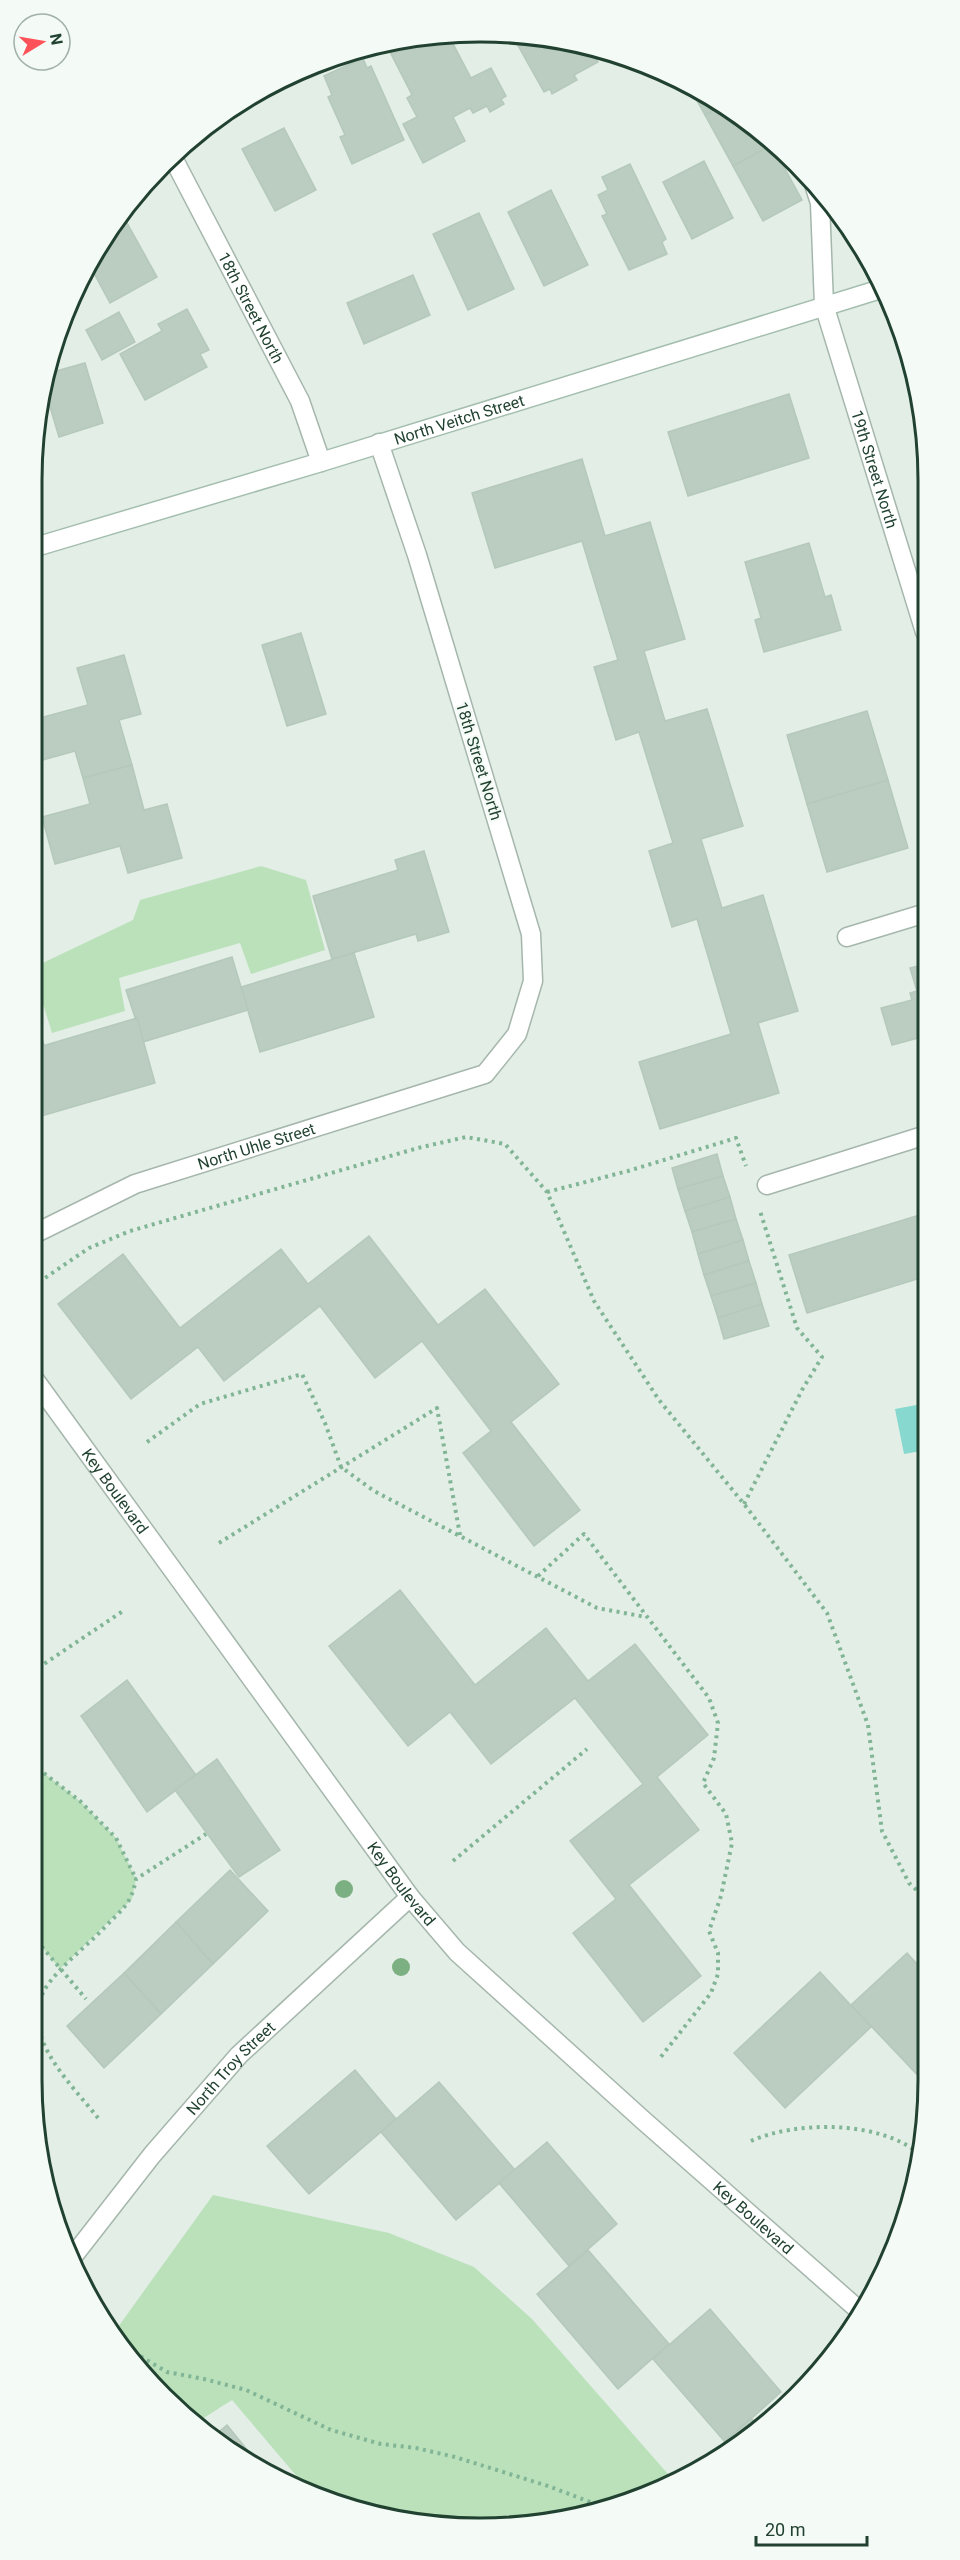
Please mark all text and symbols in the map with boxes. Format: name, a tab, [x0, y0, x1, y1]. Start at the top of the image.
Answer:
north arrow	[12, 12, 72, 72]
text: N	[46, 32, 67, 47]
street label: 18th Street North	[214, 249, 288, 366]
street label: North Veitch Street	[392, 390, 526, 448]
street label: 19th Street North	[848, 408, 902, 531]
street label: 18th Street North	[452, 700, 506, 822]
street label: North Uhle Street	[195, 1119, 317, 1173]
street label: Key Boulevard	[78, 1445, 153, 1537]
street label: Key Boulevard	[364, 1838, 440, 1930]
street label: North Troy Street	[182, 2017, 279, 2119]
street label: Key Boulevard	[709, 2177, 798, 2258]
scale bar	[756, 2509, 867, 2547]
text: 20 m	[765, 2519, 805, 2540]

